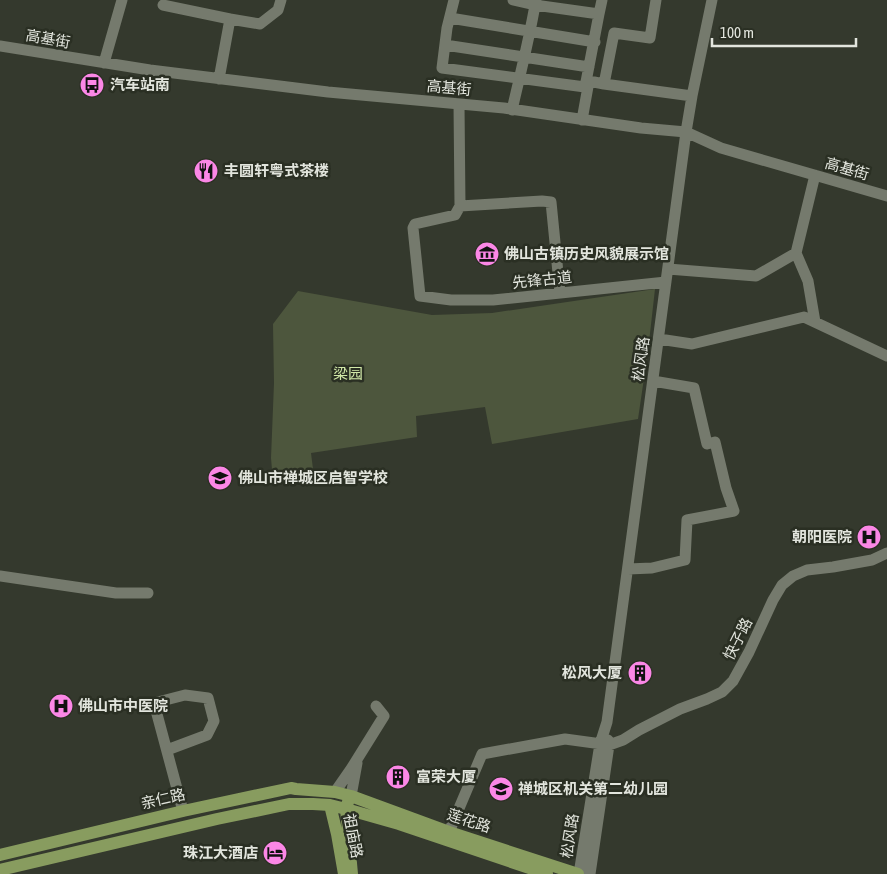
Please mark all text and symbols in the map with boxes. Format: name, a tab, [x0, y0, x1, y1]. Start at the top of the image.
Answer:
scale bar	[712, 15, 856, 47]
text: 100 m	[720, 24, 754, 41]
street label: 高基街	[24, 26, 72, 51]
bus stop icon: 汽车站南	[79, 72, 105, 98]
place label: 汽车站南	[110, 76, 170, 93]
street label: 高基街	[426, 77, 472, 98]
street label: 高基街	[823, 154, 871, 183]
restaurant icon: 丰圆轩粤式茶楼	[193, 158, 219, 184]
place label: 丰圆轩粤式茶楼	[224, 162, 329, 179]
museum icon: 佛山古镇历史风貌展示馆	[474, 241, 500, 267]
place label: 佛山古镇历史风貌展示馆	[504, 245, 669, 262]
street label: 先锋古道	[511, 268, 573, 291]
street label: 松风路	[629, 335, 652, 382]
park label: 梁园	[333, 365, 363, 382]
school or university icon: 佛山市禅城区启智学校	[207, 465, 233, 491]
place label: 佛山市禅城区启智学校	[238, 469, 388, 486]
hospital icon: 朝阳医院	[856, 524, 882, 550]
place label: 朝阳医院	[792, 528, 852, 545]
street label: 快子路	[720, 615, 755, 663]
building icon: 松风大厦	[627, 660, 653, 686]
place label: 松风大厦	[562, 664, 622, 681]
hospital icon: 佛山市中医院	[48, 693, 74, 719]
place label: 佛山市中医院	[78, 697, 168, 714]
building icon: 富荣大厦	[385, 764, 411, 790]
place label: 富荣大厦	[416, 768, 476, 785]
school or university icon: 禅城区机关第二幼儿园	[488, 776, 514, 802]
place label: 禅城区机关第二幼儿园	[518, 780, 668, 797]
street label: 亲仁路	[139, 785, 187, 812]
street label: 莲花路	[445, 805, 493, 836]
street label: 祖庙路	[341, 812, 366, 860]
street label: 松风路	[558, 812, 581, 859]
hotel icon: 珠江大酒店	[262, 840, 288, 866]
place label: 珠江大酒店	[183, 844, 258, 861]

